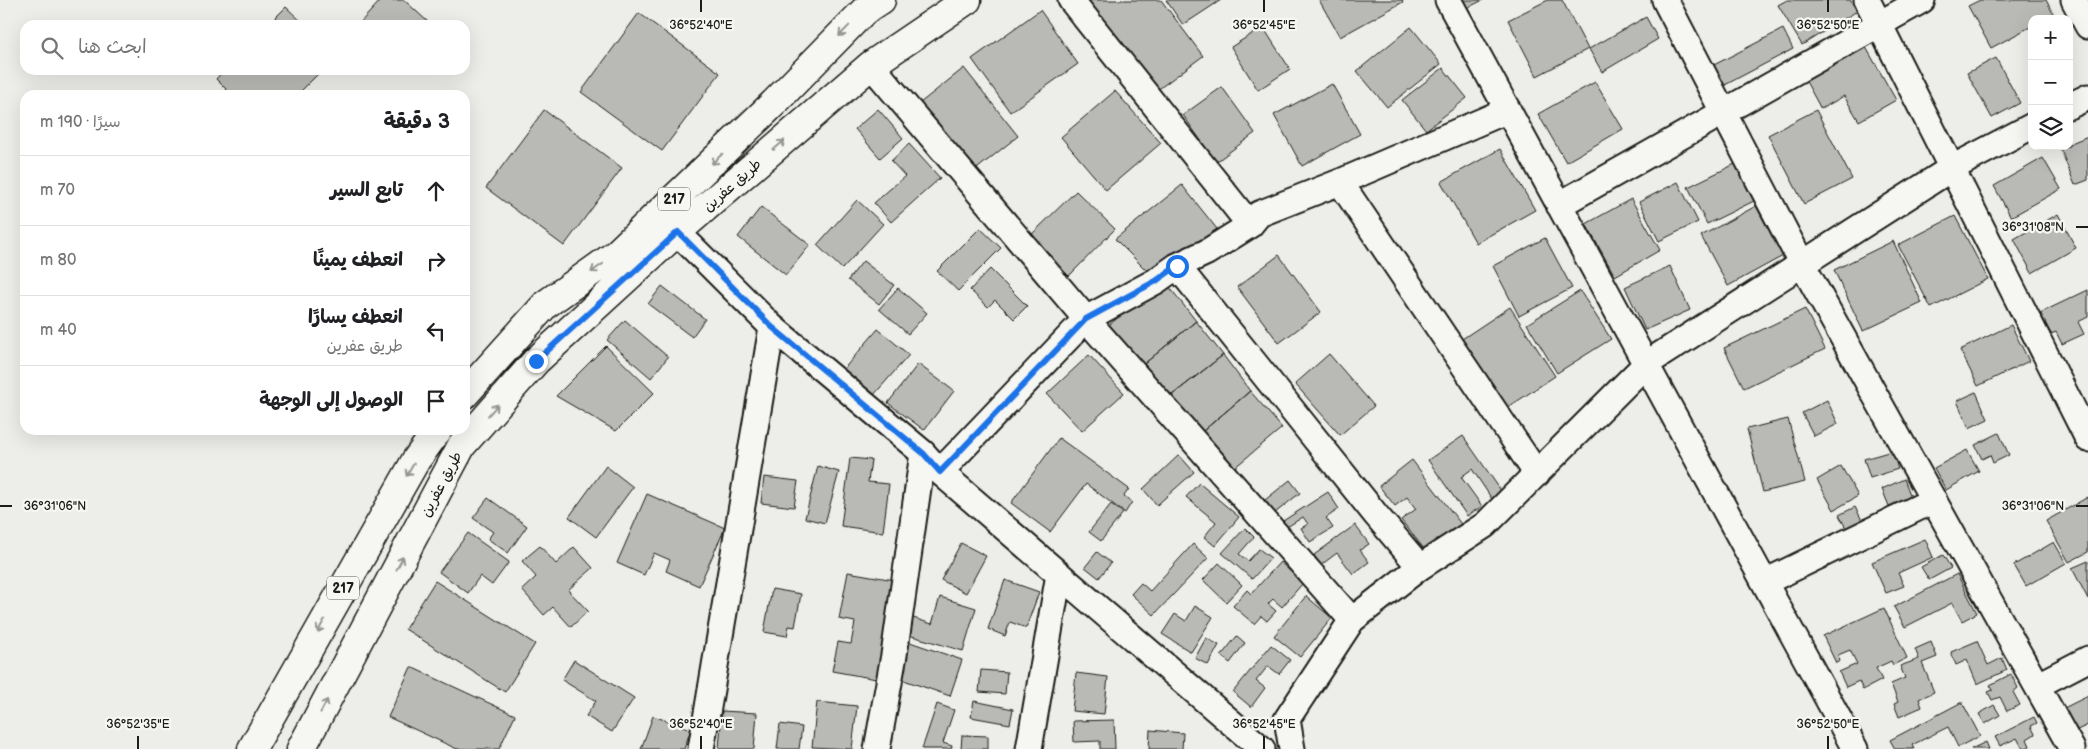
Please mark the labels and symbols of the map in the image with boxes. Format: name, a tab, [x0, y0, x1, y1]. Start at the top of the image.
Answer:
text: 36°52'40"E	[669, 18, 733, 33]
text: 36°52'45"E	[1232, 18, 1296, 33]
text: 36°52'50"E	[1797, 18, 1860, 33]
one-way arrow	[838, 25, 850, 37]
one-way arrow	[772, 139, 785, 150]
one-way arrow	[711, 152, 723, 164]
street label: طريق عفرين	[699, 155, 766, 216]
road number: 217	[658, 188, 690, 210]
text: 36°31'08"N	[2002, 220, 2064, 235]
route start	[1166, 255, 1189, 278]
one-way arrow	[590, 263, 604, 273]
route end	[525, 350, 548, 373]
one-way arrow	[488, 403, 499, 416]
street label: طريق عفرين	[416, 448, 467, 520]
one-way arrow	[405, 462, 415, 476]
text: 36°31'06"N	[24, 499, 86, 514]
text: 36°31'06"N	[2002, 499, 2064, 514]
one-way arrow	[395, 555, 405, 570]
road number: 217	[327, 576, 359, 600]
one-way arrow	[316, 619, 326, 634]
one-way arrow	[320, 699, 329, 714]
text: 36°52'35"E	[106, 717, 170, 732]
text: 36°52'40"E	[669, 717, 733, 732]
text: 36°52'45"E	[1232, 717, 1296, 732]
text: 36°52'50"E	[1797, 717, 1860, 732]

